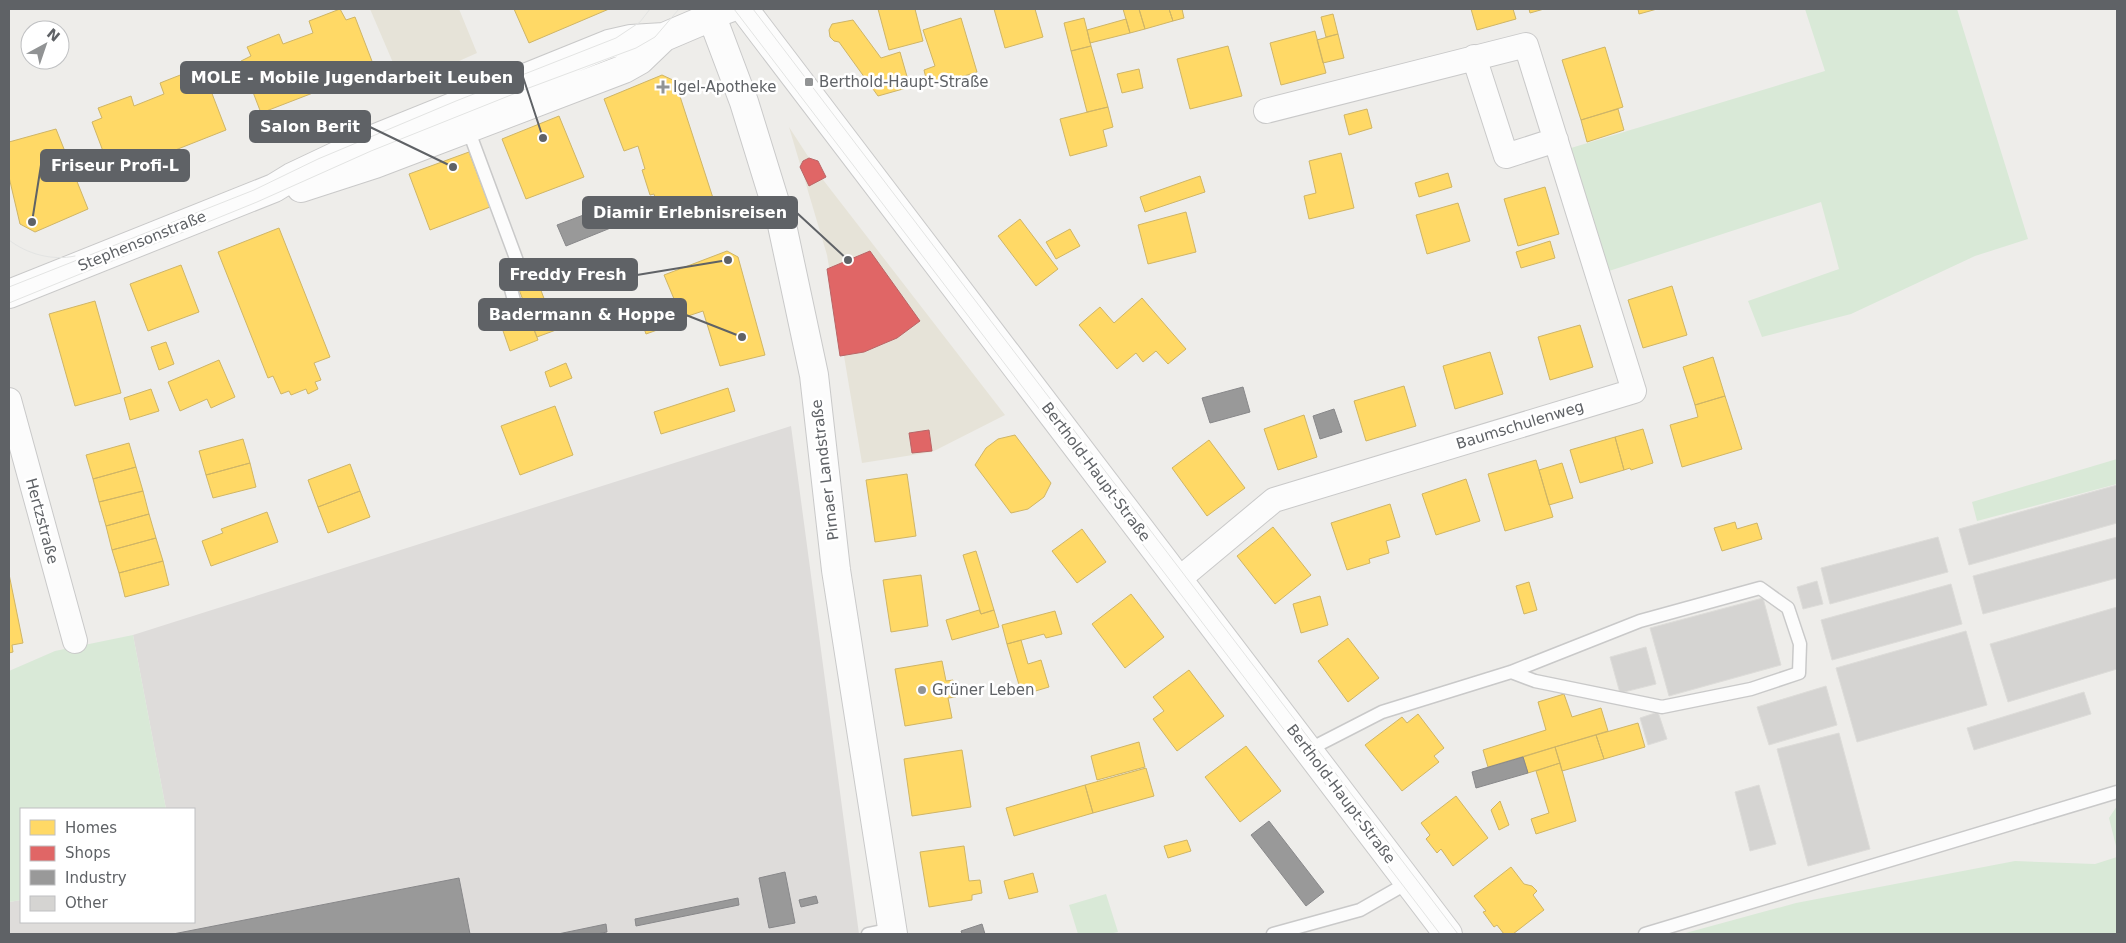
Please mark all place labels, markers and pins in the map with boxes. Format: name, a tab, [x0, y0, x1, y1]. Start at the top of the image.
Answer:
callout: MOLE - Mobile Jugendarbeit Leuben	[181, 62, 523, 93]
place label: Berthold-Haupt-Straße	[819, 73, 989, 91]
marker: Berthold-Haupt-Straße	[803, 76, 815, 88]
place label: Igel-Apotheke	[673, 78, 776, 96]
marker: Igel-Apotheke	[657, 81, 669, 93]
callout: Salon Berit	[250, 111, 370, 142]
callout: Friseur Profi-L	[41, 150, 189, 181]
callout: Diamir Erlebnisreisen	[583, 197, 797, 228]
callout: Freddy Fresh	[500, 259, 637, 290]
callout: Badermann & Hoppe	[479, 299, 686, 330]
place label: Grüner Leben	[932, 681, 1035, 699]
marker: Grüner Leben	[916, 684, 928, 696]

